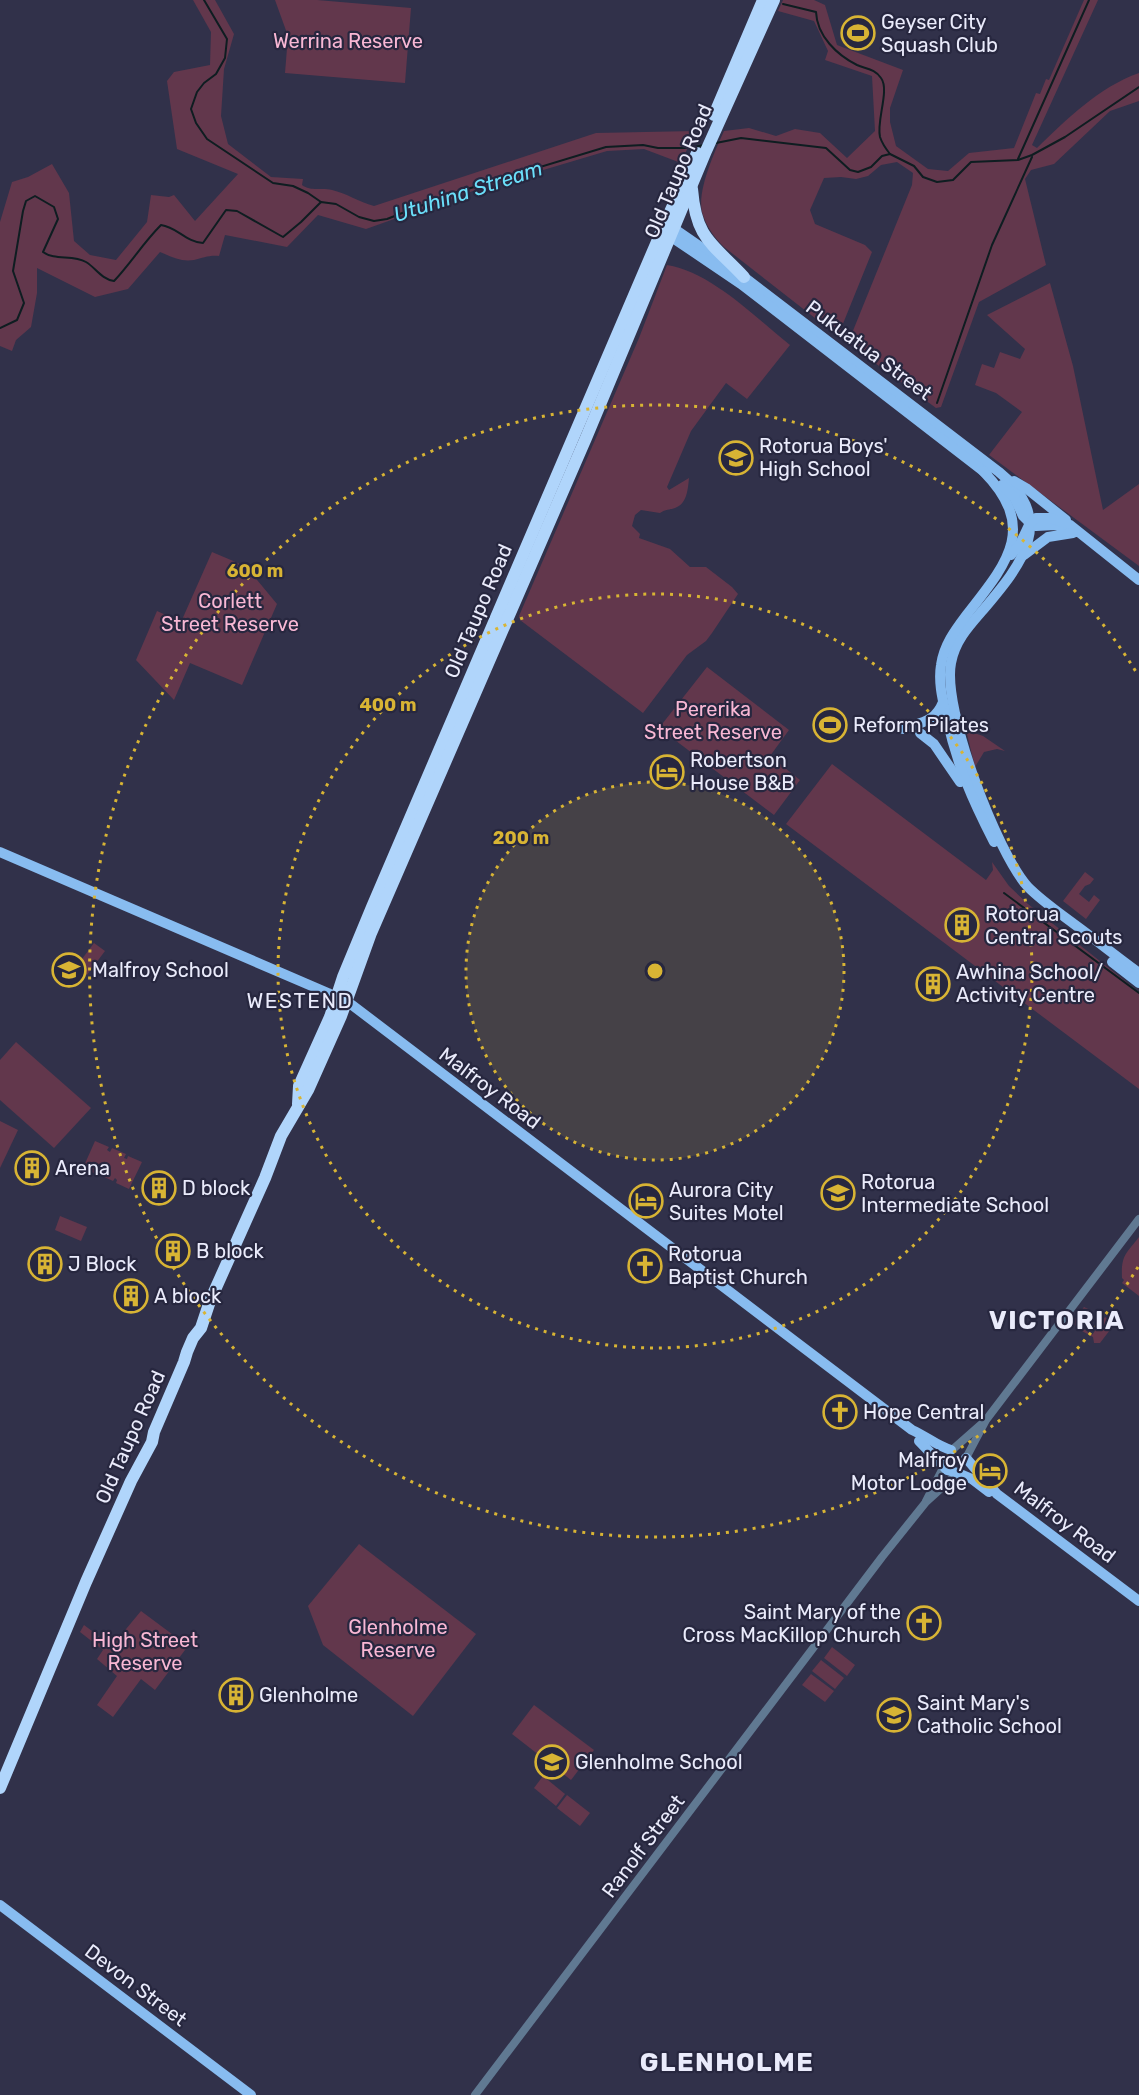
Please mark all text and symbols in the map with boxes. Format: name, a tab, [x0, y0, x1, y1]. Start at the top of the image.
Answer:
place label: Geyser City Squash Club	[881, 10, 998, 57]
sports icon: Geyser City Squash Club	[840, 15, 876, 51]
park label: Werrina Reserve	[273, 29, 423, 53]
street label: Old Taupo Road	[639, 100, 717, 242]
water label: Utuhina Stream	[390, 155, 546, 227]
street label: Pukuatua Street	[801, 295, 937, 405]
place label: Rotorua Boys' High School	[759, 434, 888, 481]
school or university icon: Rotorua Boys' High School	[718, 440, 754, 476]
street label: Old Taupo Road	[439, 540, 517, 682]
text: 600 m	[227, 560, 283, 582]
park label: Corlett Street Reserve	[161, 589, 299, 636]
text: 400 m	[359, 694, 417, 716]
park label: Pererika Street Reserve	[644, 697, 782, 744]
sports icon: Reform Pilates	[812, 707, 848, 743]
place label: Reform Pilates	[853, 713, 989, 737]
place label: Robertson House B&B	[690, 748, 795, 795]
hotel icon: Robertson House B&B	[649, 754, 685, 790]
text: 200 m	[493, 827, 549, 849]
place label: Rotorua Central Scouts	[985, 902, 1123, 949]
building icon: Rotorua Central Scouts	[944, 907, 980, 943]
school or university icon: Malfroy School	[51, 952, 87, 988]
place label: Malfroy School	[92, 958, 229, 982]
place label: Awhina School/ Activity Centre	[956, 960, 1104, 1007]
centre of rings	[645, 961, 665, 981]
building icon: Awhina School/ Activity Centre	[915, 966, 951, 1002]
district label: WESTEND	[247, 988, 353, 1013]
street label: Malfroy Road	[435, 1042, 545, 1134]
building icon: Arena	[14, 1150, 50, 1186]
place label: Arena	[55, 1156, 110, 1180]
building icon: D block	[141, 1170, 177, 1206]
place label: Rotorua Intermediate School	[861, 1170, 1049, 1217]
school or university icon: Rotorua Intermediate School	[820, 1175, 856, 1211]
place label: D block	[182, 1176, 251, 1200]
place label: Aurora City Suites Motel	[669, 1178, 784, 1225]
hotel icon: Aurora City Suites Motel	[628, 1183, 664, 1219]
building icon: B block	[155, 1233, 191, 1269]
place label: B block	[196, 1239, 265, 1263]
place label: Rotorua Baptist Church	[668, 1242, 808, 1289]
building icon: J Block	[27, 1246, 63, 1282]
church icon: Rotorua Baptist Church	[627, 1248, 663, 1284]
place label: J Block	[68, 1252, 137, 1276]
building icon: A block	[113, 1278, 149, 1314]
place label: A block	[154, 1284, 222, 1308]
district label: VICTORIA	[989, 1305, 1125, 1336]
street label: Old Taupo Road	[90, 1367, 170, 1507]
church icon: Hope Central	[822, 1394, 858, 1430]
place label: Hope Central	[863, 1400, 984, 1424]
place label: Malfroy Motor Lodge	[851, 1448, 967, 1495]
hotel icon: Malfroy Motor Lodge	[972, 1453, 1008, 1489]
street label: Malfroy Road	[1010, 1476, 1120, 1568]
place label: Saint Mary of the Cross MacKillop Church	[682, 1600, 901, 1647]
church icon: Saint Mary of the Cross MacKillop Church	[906, 1605, 942, 1641]
park label: Glenholme Reserve	[348, 1615, 448, 1662]
park label: High Street Reserve	[92, 1628, 198, 1675]
building icon: Glenholme	[218, 1677, 254, 1713]
place label: Glenholme	[259, 1683, 358, 1707]
place label: Saint Mary's Catholic School	[917, 1691, 1062, 1738]
school or university icon: Saint Mary's Catholic School	[876, 1697, 912, 1733]
school or university icon: Glenholme School	[534, 1744, 570, 1780]
place label: Glenholme School	[575, 1750, 743, 1774]
street label: Ranolf Street	[597, 1790, 690, 1902]
street label: Devon Street	[80, 1939, 192, 2031]
district label: GLENHOLME	[640, 2047, 814, 2078]

